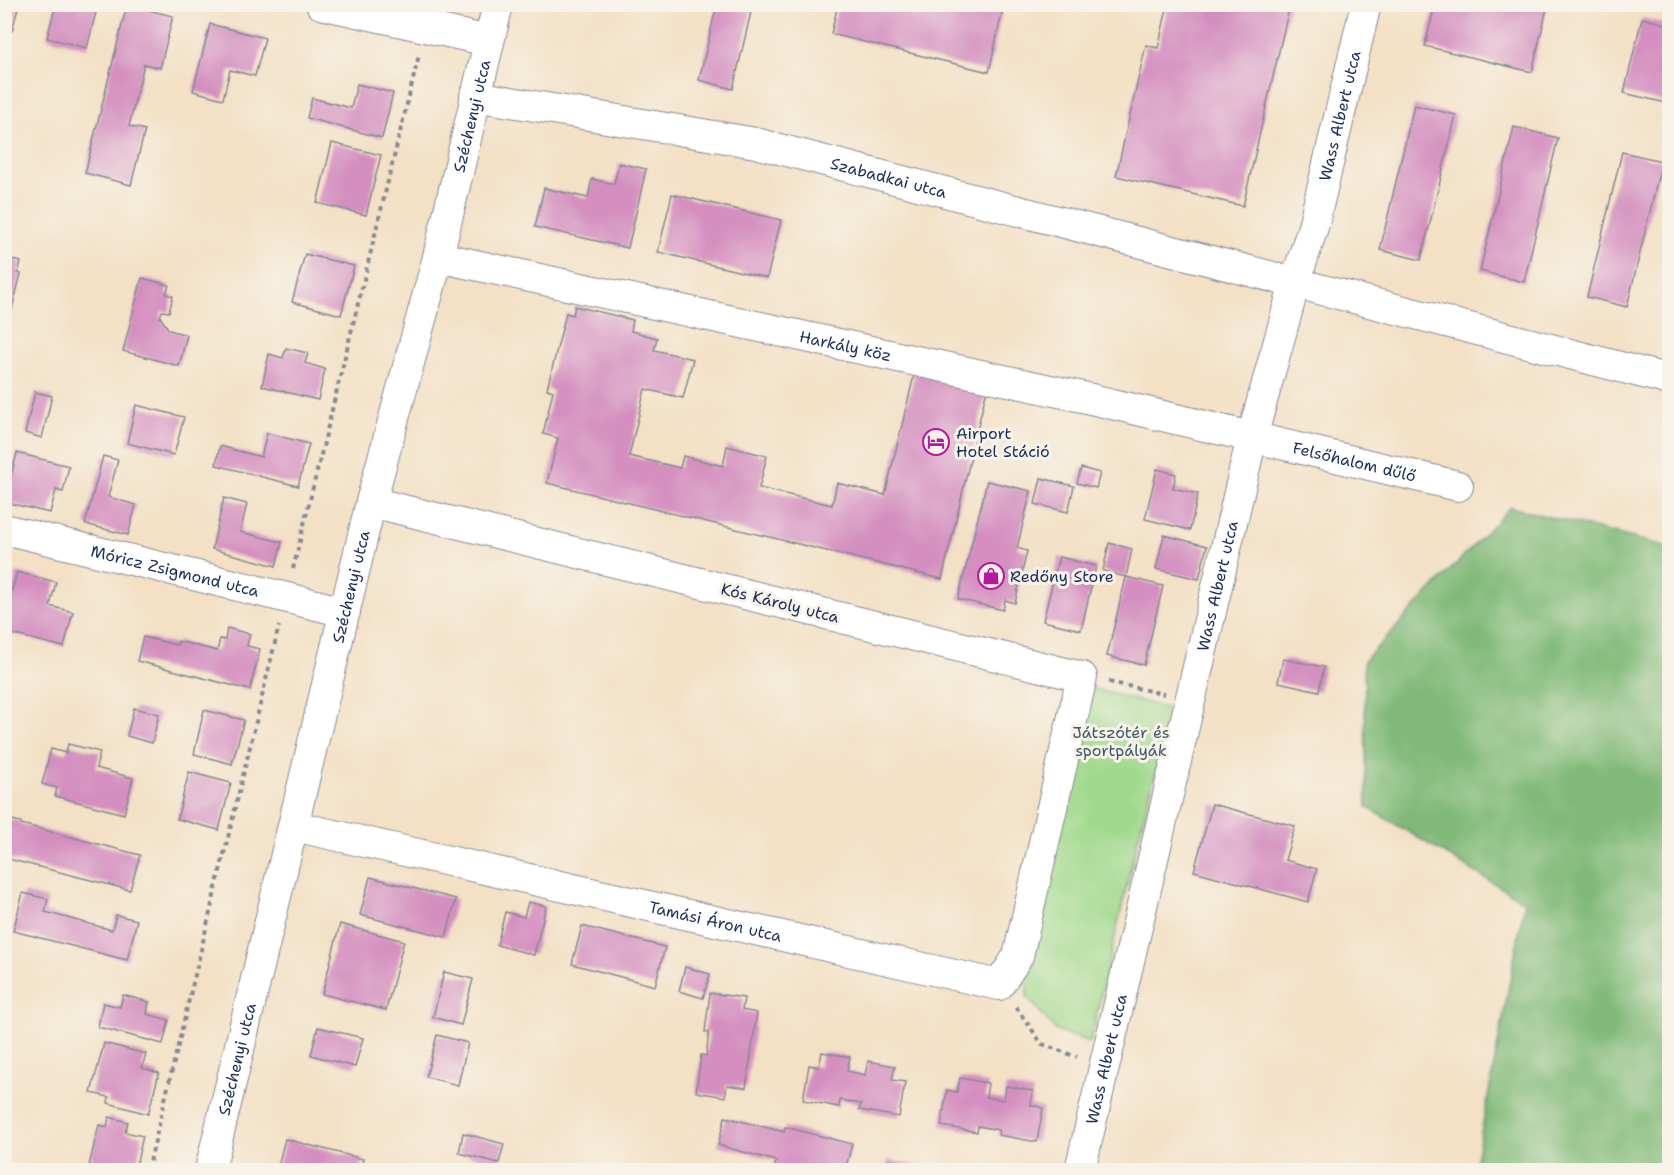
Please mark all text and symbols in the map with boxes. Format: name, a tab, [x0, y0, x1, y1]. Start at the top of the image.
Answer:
street label: Wass Albert utca	[1314, 48, 1365, 183]
street label: Széchenyi utca	[448, 58, 495, 175]
street label: Szabadkai utca	[828, 152, 949, 203]
street label: Harkály köz	[798, 325, 893, 366]
place label: Airport Hotel Stáció	[956, 423, 1050, 462]
hotel icon: Airport Hotel Stáció	[921, 427, 951, 457]
street label: Felsőhalom dűlő	[1291, 437, 1418, 486]
street label: Wass Albert utca	[1192, 519, 1243, 653]
street label: Széchenyi utca	[327, 528, 374, 645]
street label: Móricz Zsigmond utca	[89, 540, 261, 601]
shop icon: Redőny Store	[976, 561, 1006, 591]
place label: Redőny Store	[1010, 566, 1114, 587]
street label: Kós Károly utca	[719, 578, 841, 628]
park label: Játszótér és sportpályák	[1072, 722, 1170, 761]
street label: Tamási Áron utca	[647, 896, 784, 946]
street label: Wass Albert utca	[1081, 992, 1132, 1126]
street label: Széchenyi utca	[213, 1001, 260, 1118]

